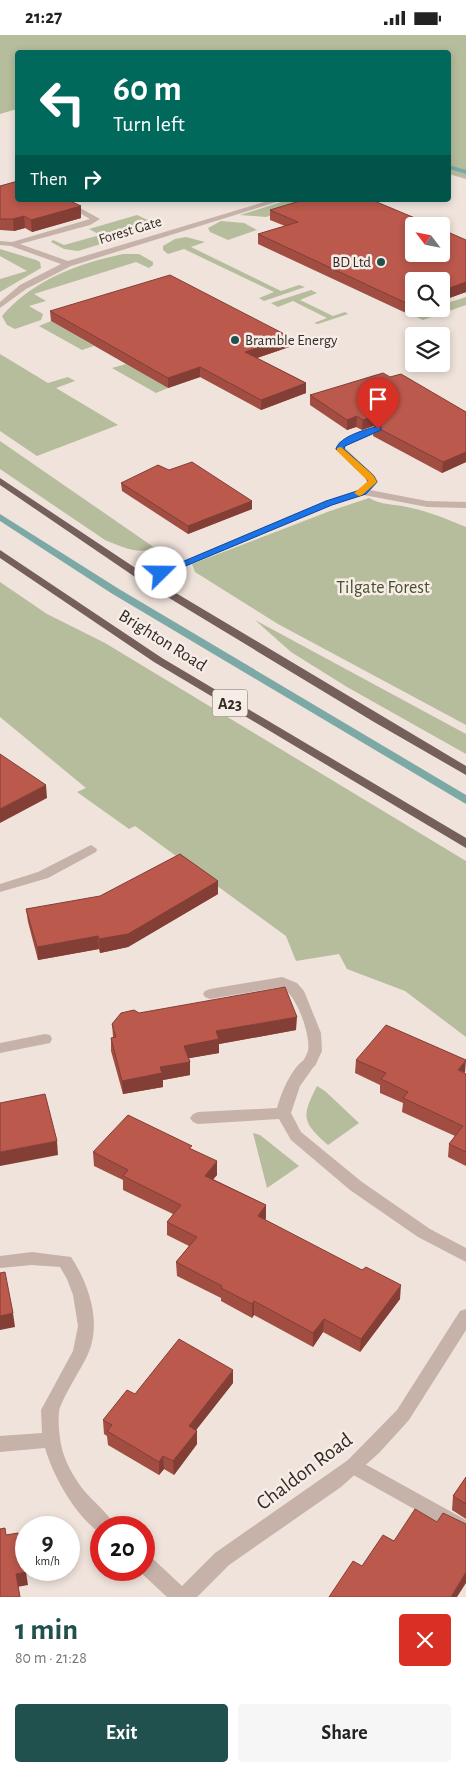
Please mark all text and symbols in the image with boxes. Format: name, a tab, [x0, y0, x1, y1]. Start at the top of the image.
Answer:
text: 21:27	[25, 8, 62, 27]
icon: left	[30, 70, 95, 135]
text: 60 m	[113, 72, 182, 107]
text: Turn left	[113, 113, 185, 135]
icon: right	[78, 165, 106, 193]
text: Then	[30, 170, 68, 189]
street label: Forest Gate	[97, 214, 164, 247]
north arrow	[405, 217, 450, 263]
map controls	[405, 217, 450, 372]
place label: BD Ltd	[332, 255, 371, 270]
marker: BD Ltd	[375, 256, 387, 268]
button: search	[405, 272, 450, 317]
button: layers	[405, 327, 450, 372]
place label: Bramble Energy	[245, 333, 338, 348]
marker: Bramble Energy	[229, 334, 241, 346]
pin	[357, 378, 399, 429]
icon: arrive	[364, 385, 392, 413]
position arrow	[134, 546, 186, 598]
park label: Tilgate Forest	[336, 579, 430, 597]
street label: Brighton Road	[115, 607, 210, 675]
road number: A23	[212, 689, 248, 716]
street label: Chaldon Road	[253, 1429, 356, 1514]
speed limit sign: 20	[90, 1516, 155, 1581]
text: 9	[41, 1530, 54, 1555]
text: km/h	[35, 1555, 60, 1567]
button: close	[399, 1614, 451, 1666]
text: 1 min	[15, 1615, 78, 1645]
text: 80 m · 21:28	[15, 1650, 87, 1666]
button: Exit	[15, 1704, 228, 1762]
button: Share	[238, 1704, 451, 1762]

